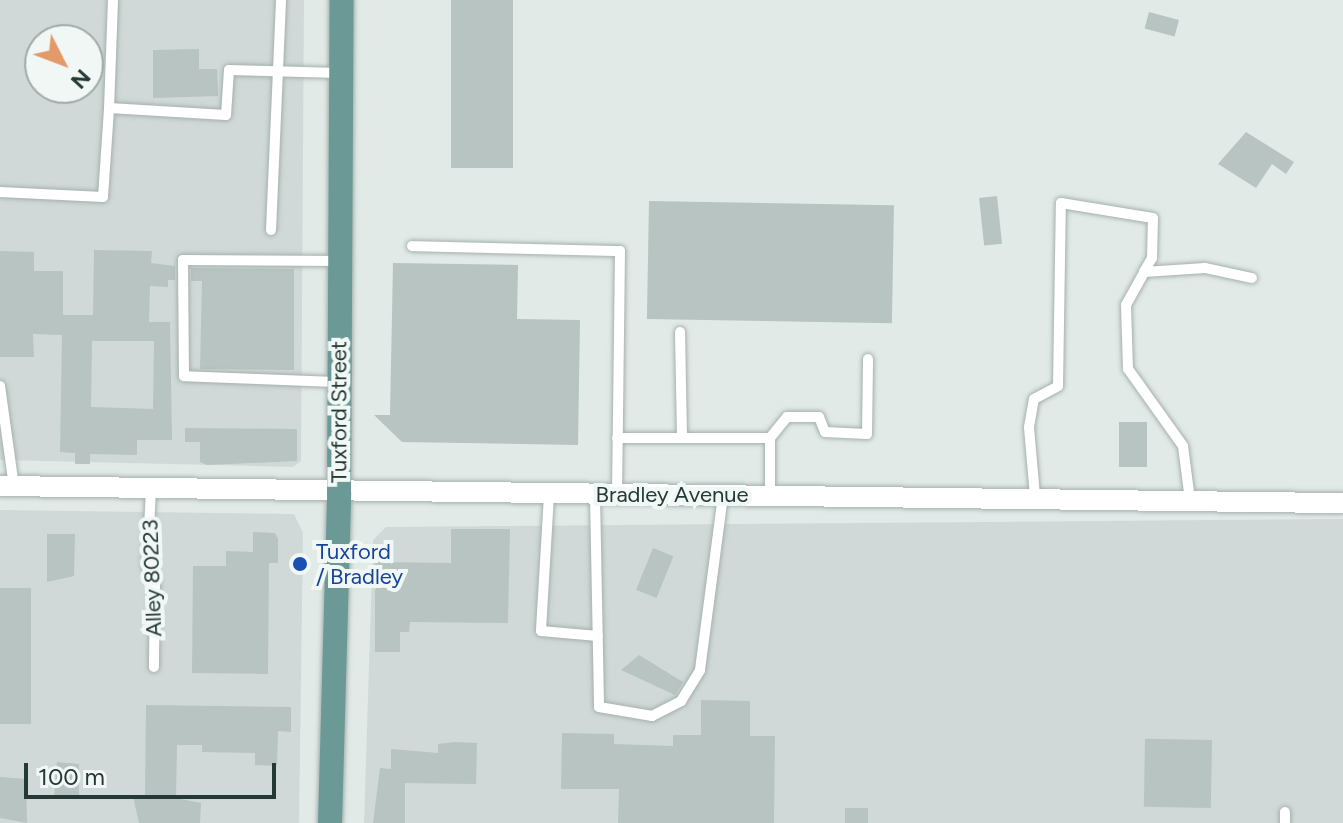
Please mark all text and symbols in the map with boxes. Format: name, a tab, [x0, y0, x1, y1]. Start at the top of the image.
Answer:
north arrow	[24, 24, 104, 104]
text: N	[65, 64, 96, 94]
street label: Tuxford Street	[326, 341, 352, 483]
street label: Bradley Avenue	[596, 482, 748, 508]
street label: Alley 80223	[137, 519, 167, 637]
place label: Tuxford / Bradley	[316, 538, 403, 590]
marker: Tuxford / Bradley	[291, 555, 309, 573]
scale bar	[28, 747, 280, 797]
text: 100 m	[38, 762, 105, 791]

